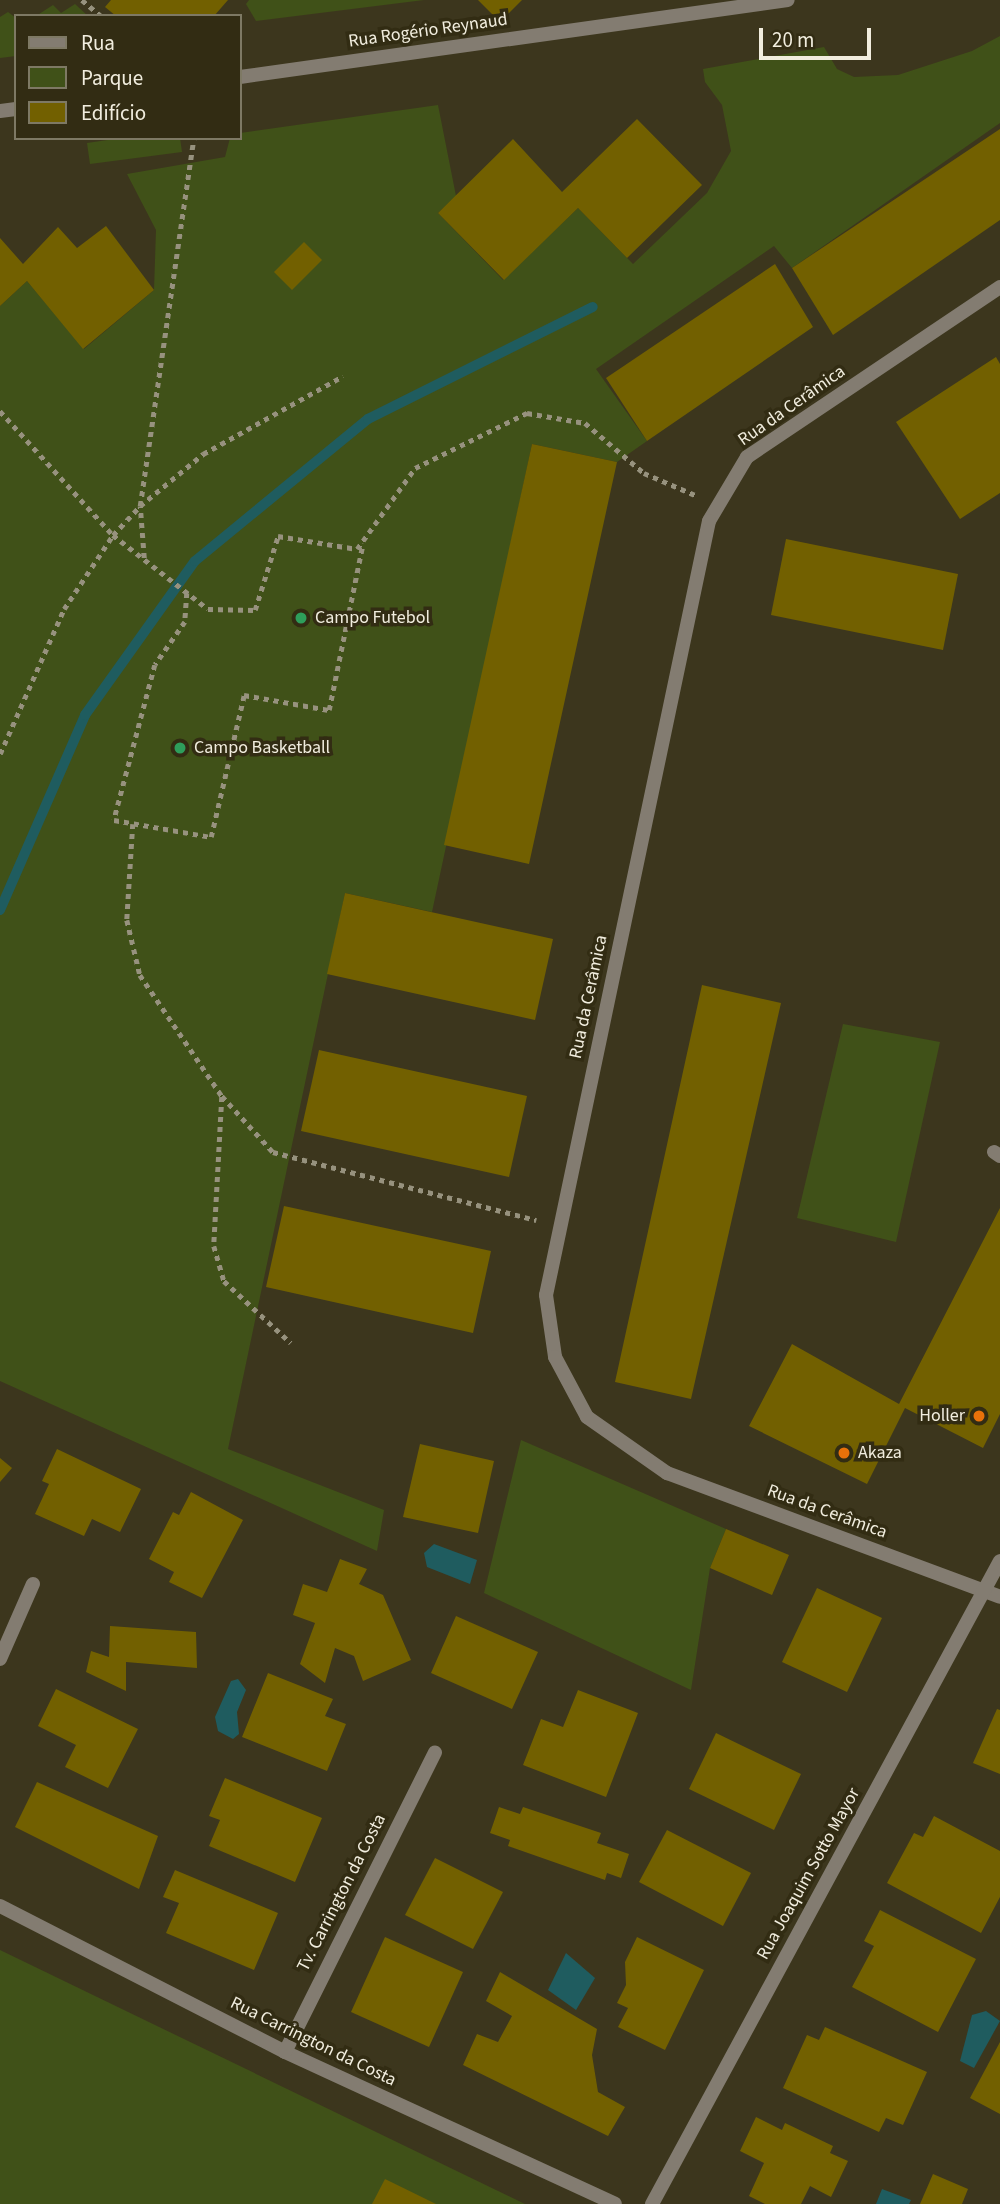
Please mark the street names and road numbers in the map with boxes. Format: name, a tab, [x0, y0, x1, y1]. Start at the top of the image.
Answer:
street label: Rua Rogério Reynaud	[347, 9, 509, 53]
street label: Rua da Cerâmica	[734, 361, 850, 451]
street label: Rua da Cerâmica	[565, 933, 613, 1061]
street label: Rua da Cerâmica	[764, 1480, 890, 1544]
street label: Rua Joaquim Sotto Mayor	[753, 1784, 865, 1964]
street label: Tv. Carrington da Costa	[293, 1811, 391, 1975]
street label: Rua Carrington da Costa	[227, 1993, 399, 2091]

